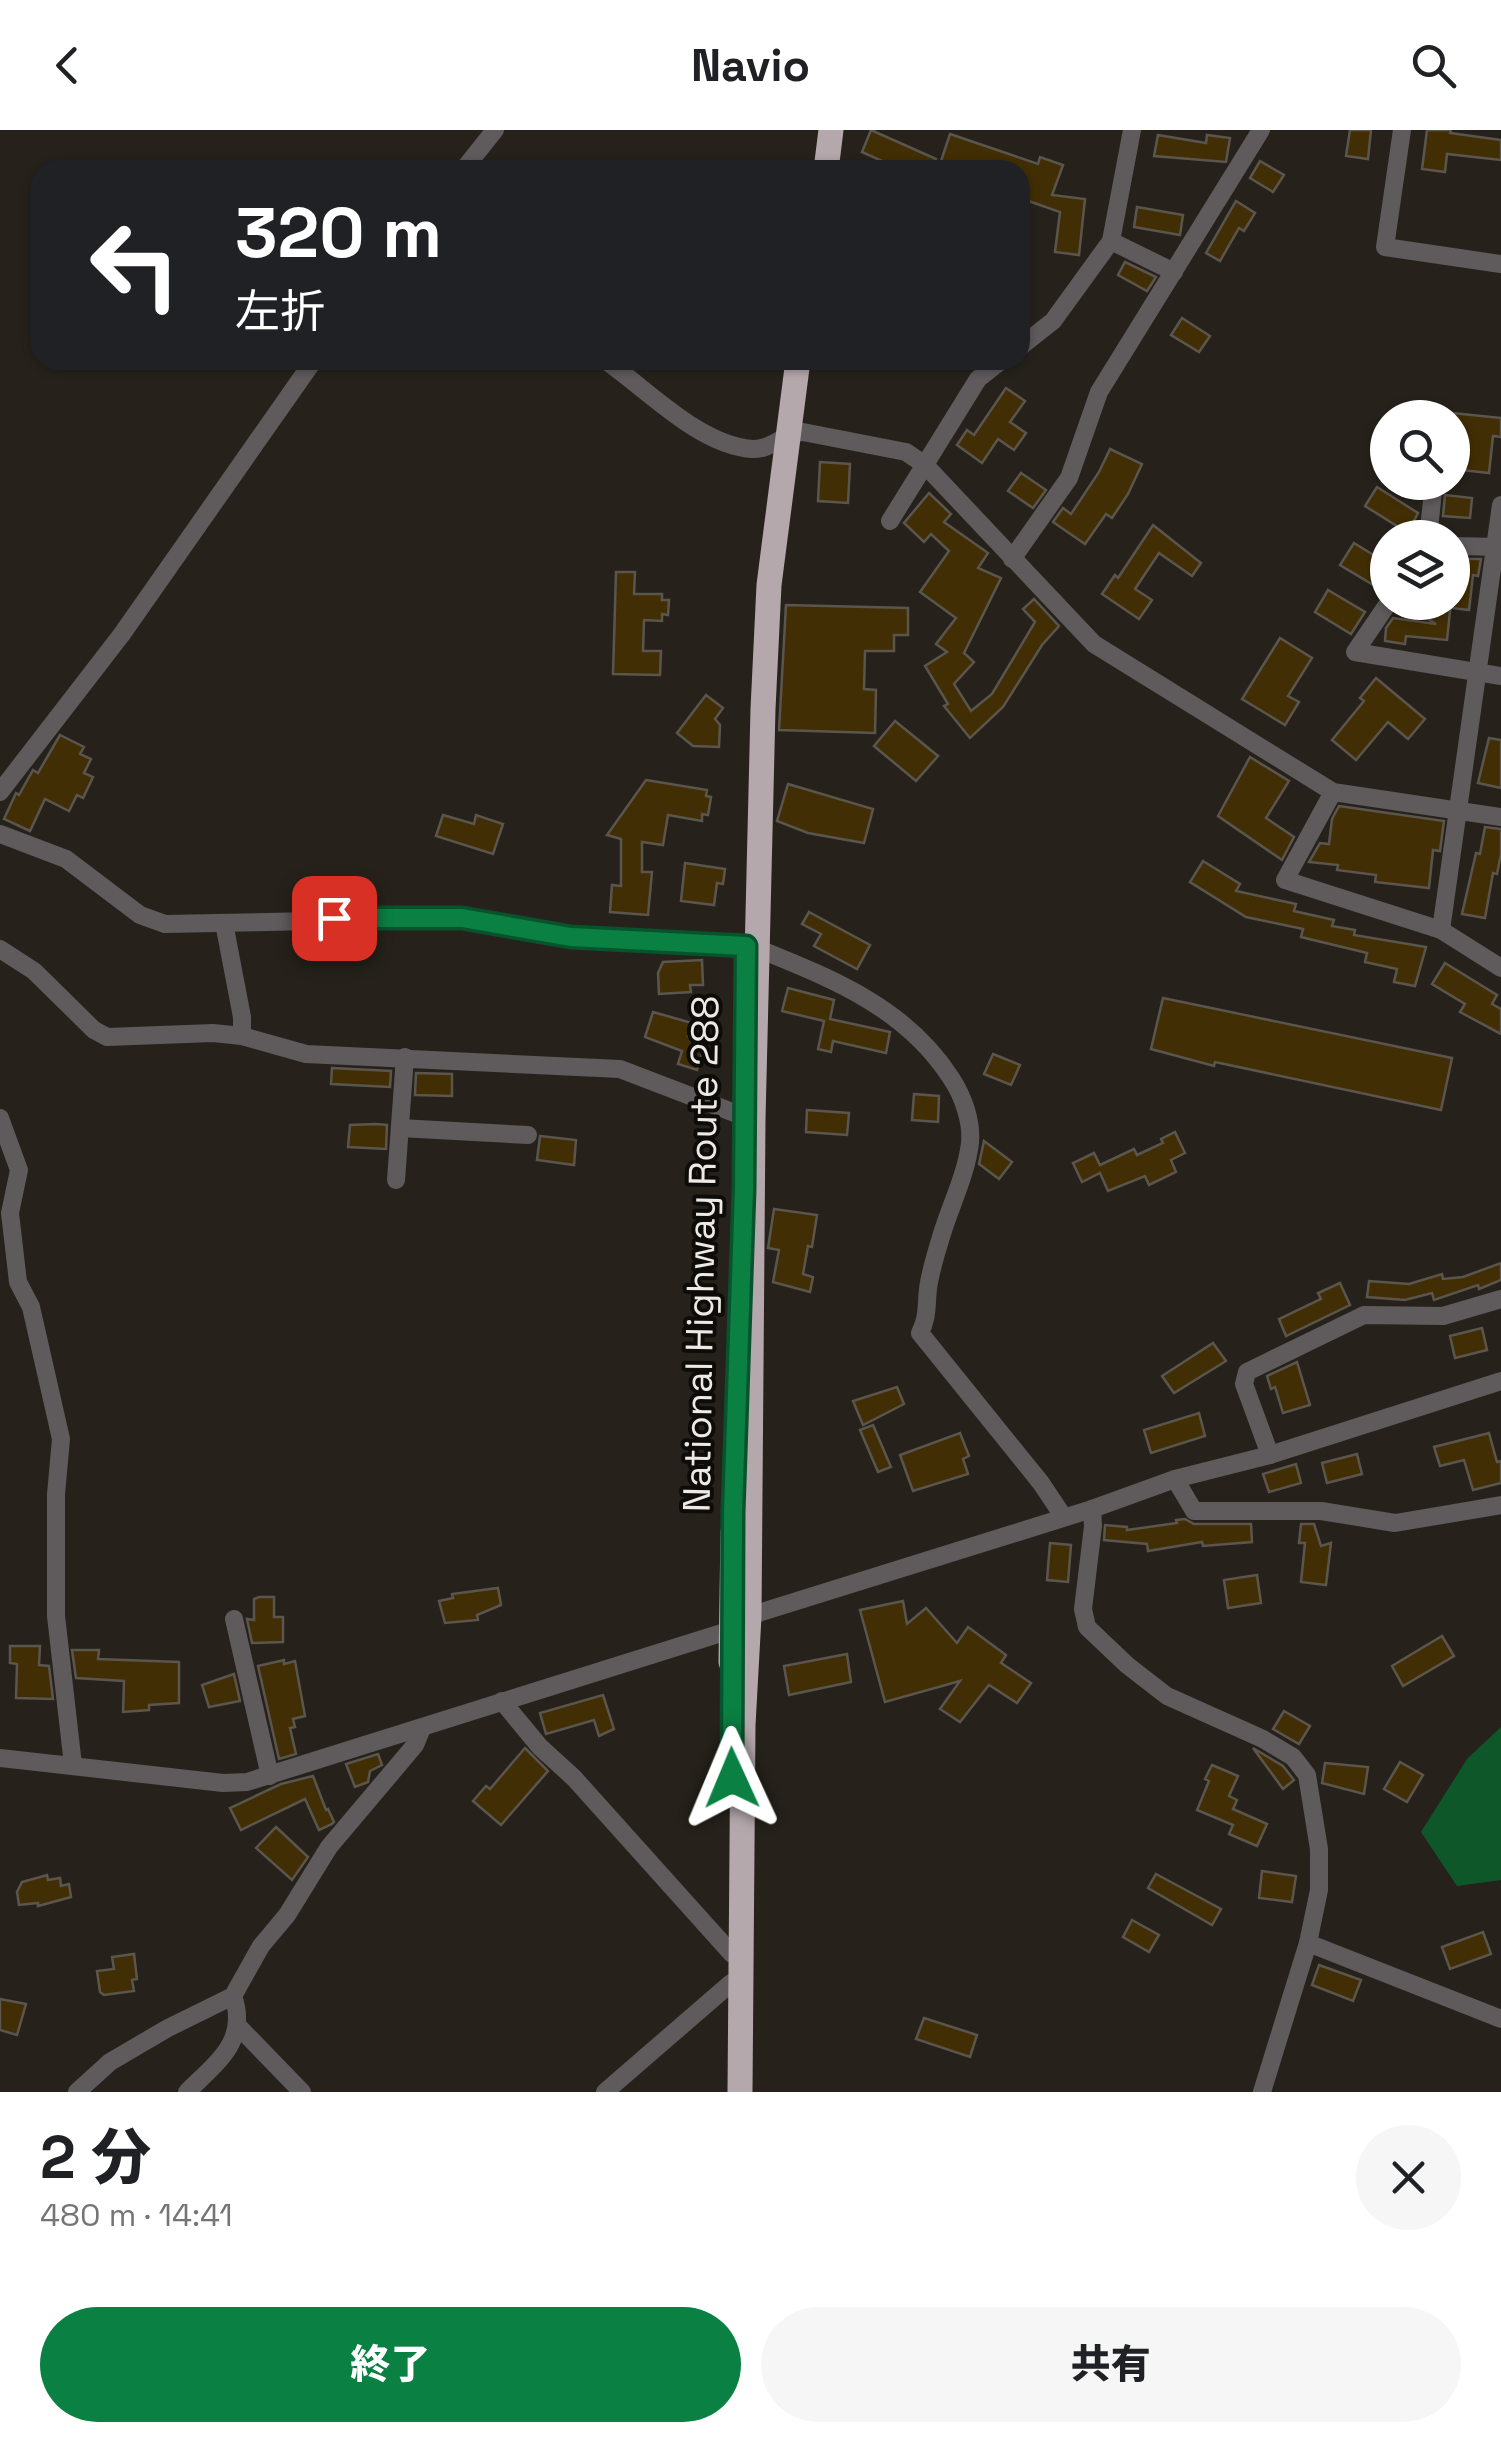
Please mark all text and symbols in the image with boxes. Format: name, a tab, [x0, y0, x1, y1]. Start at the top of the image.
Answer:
text: Navio	[691, 37, 810, 94]
icon: back	[40, 38, 95, 93]
icon: search	[1406, 38, 1461, 93]
text: 320 m	[235, 188, 442, 277]
icon: left	[70, 200, 200, 330]
text: 左折	[235, 283, 325, 340]
map controls	[1370, 400, 1470, 620]
button: search	[1370, 400, 1470, 500]
button: layers	[1370, 520, 1470, 620]
pin	[292, 876, 377, 961]
icon: arrive	[307, 891, 362, 946]
street label: National Highway Route 288	[672, 995, 730, 1513]
position arrow	[680, 1726, 784, 1830]
text: 2 分	[40, 2119, 151, 2196]
button: close	[1356, 2125, 1461, 2230]
text: 480 m · 14:41	[40, 2195, 233, 2235]
button: 終了	[40, 2307, 741, 2422]
button: 共有	[761, 2307, 1461, 2422]

